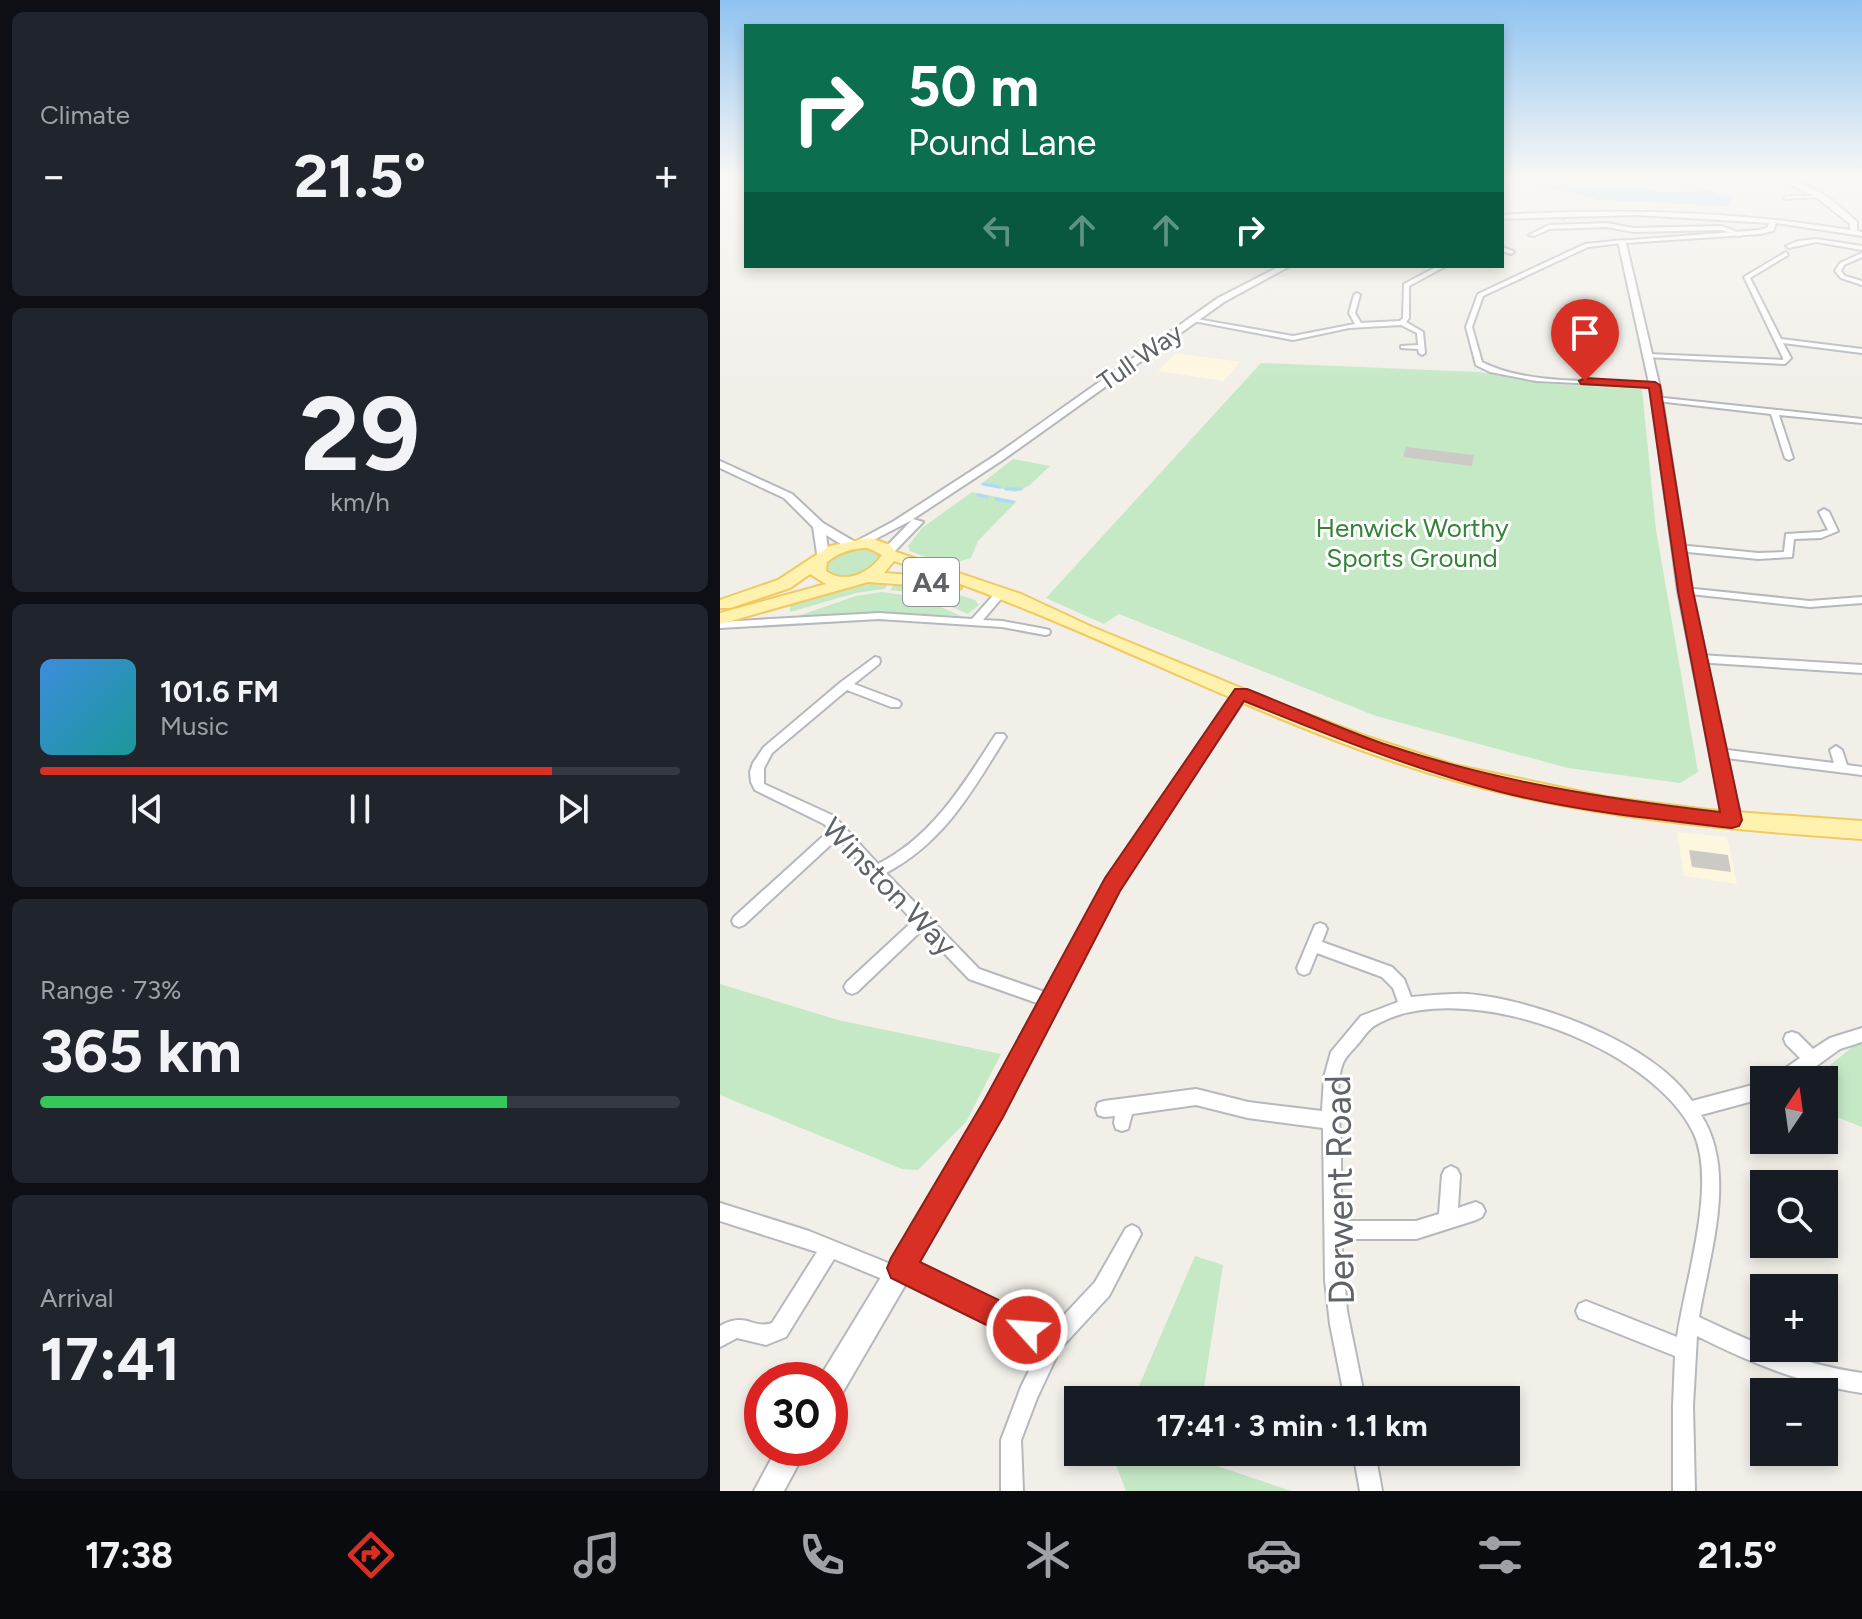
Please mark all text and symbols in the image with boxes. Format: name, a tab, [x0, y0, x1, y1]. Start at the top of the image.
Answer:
text: 50 m	[908, 53, 1039, 120]
icon: right	[776, 56, 880, 160]
text: Climate	[40, 99, 130, 131]
text: Pound Lane	[908, 121, 1096, 164]
text: 21.5°	[294, 140, 426, 212]
text: −	[40, 149, 67, 202]
text: +	[653, 149, 680, 202]
icon: left	[976, 208, 1020, 252]
icon: ahead	[1060, 208, 1104, 252]
icon: ahead	[1144, 208, 1188, 252]
icon: right	[1228, 208, 1272, 252]
pin	[1551, 299, 1619, 381]
icon: arrive	[1563, 311, 1607, 355]
street label: Tull Way	[1091, 316, 1189, 398]
text: 29	[300, 371, 420, 496]
text: km/h	[330, 486, 390, 518]
park label: Henwick Worthy Sports Ground	[1315, 512, 1509, 574]
road number: A4	[903, 558, 959, 606]
text: 101.6 FM	[160, 673, 279, 710]
text: Music	[160, 710, 229, 742]
icon: previous	[125, 787, 169, 831]
icon: pause	[338, 787, 382, 831]
icon: next	[551, 787, 595, 831]
street label: Winston Way	[814, 810, 965, 964]
text: Range · 73%	[40, 974, 182, 1006]
text: 365 km	[40, 1015, 242, 1087]
north arrow	[1750, 1066, 1838, 1154]
map controls	[1750, 1066, 1838, 1466]
street label: Derwent Road	[1316, 1075, 1363, 1305]
button: search	[1750, 1170, 1838, 1258]
button: +	[1750, 1274, 1838, 1362]
text: Arrival	[40, 1282, 113, 1314]
position arrow	[985, 1288, 1069, 1372]
text: 17:41	[40, 1323, 180, 1395]
speed limit sign: 30	[744, 1362, 848, 1466]
button: −	[1750, 1378, 1838, 1466]
text: 17:41 · 3 min · 1.1 km	[1156, 1407, 1428, 1444]
icon: directions	[343, 1527, 399, 1583]
icon: music	[569, 1527, 625, 1583]
icon: phone	[794, 1527, 850, 1583]
icon: climate	[1020, 1527, 1076, 1583]
icon: car	[1246, 1527, 1302, 1583]
icon: filters	[1472, 1527, 1528, 1583]
text: 17:38	[85, 1534, 173, 1577]
text: 21.5°	[1698, 1534, 1777, 1577]

